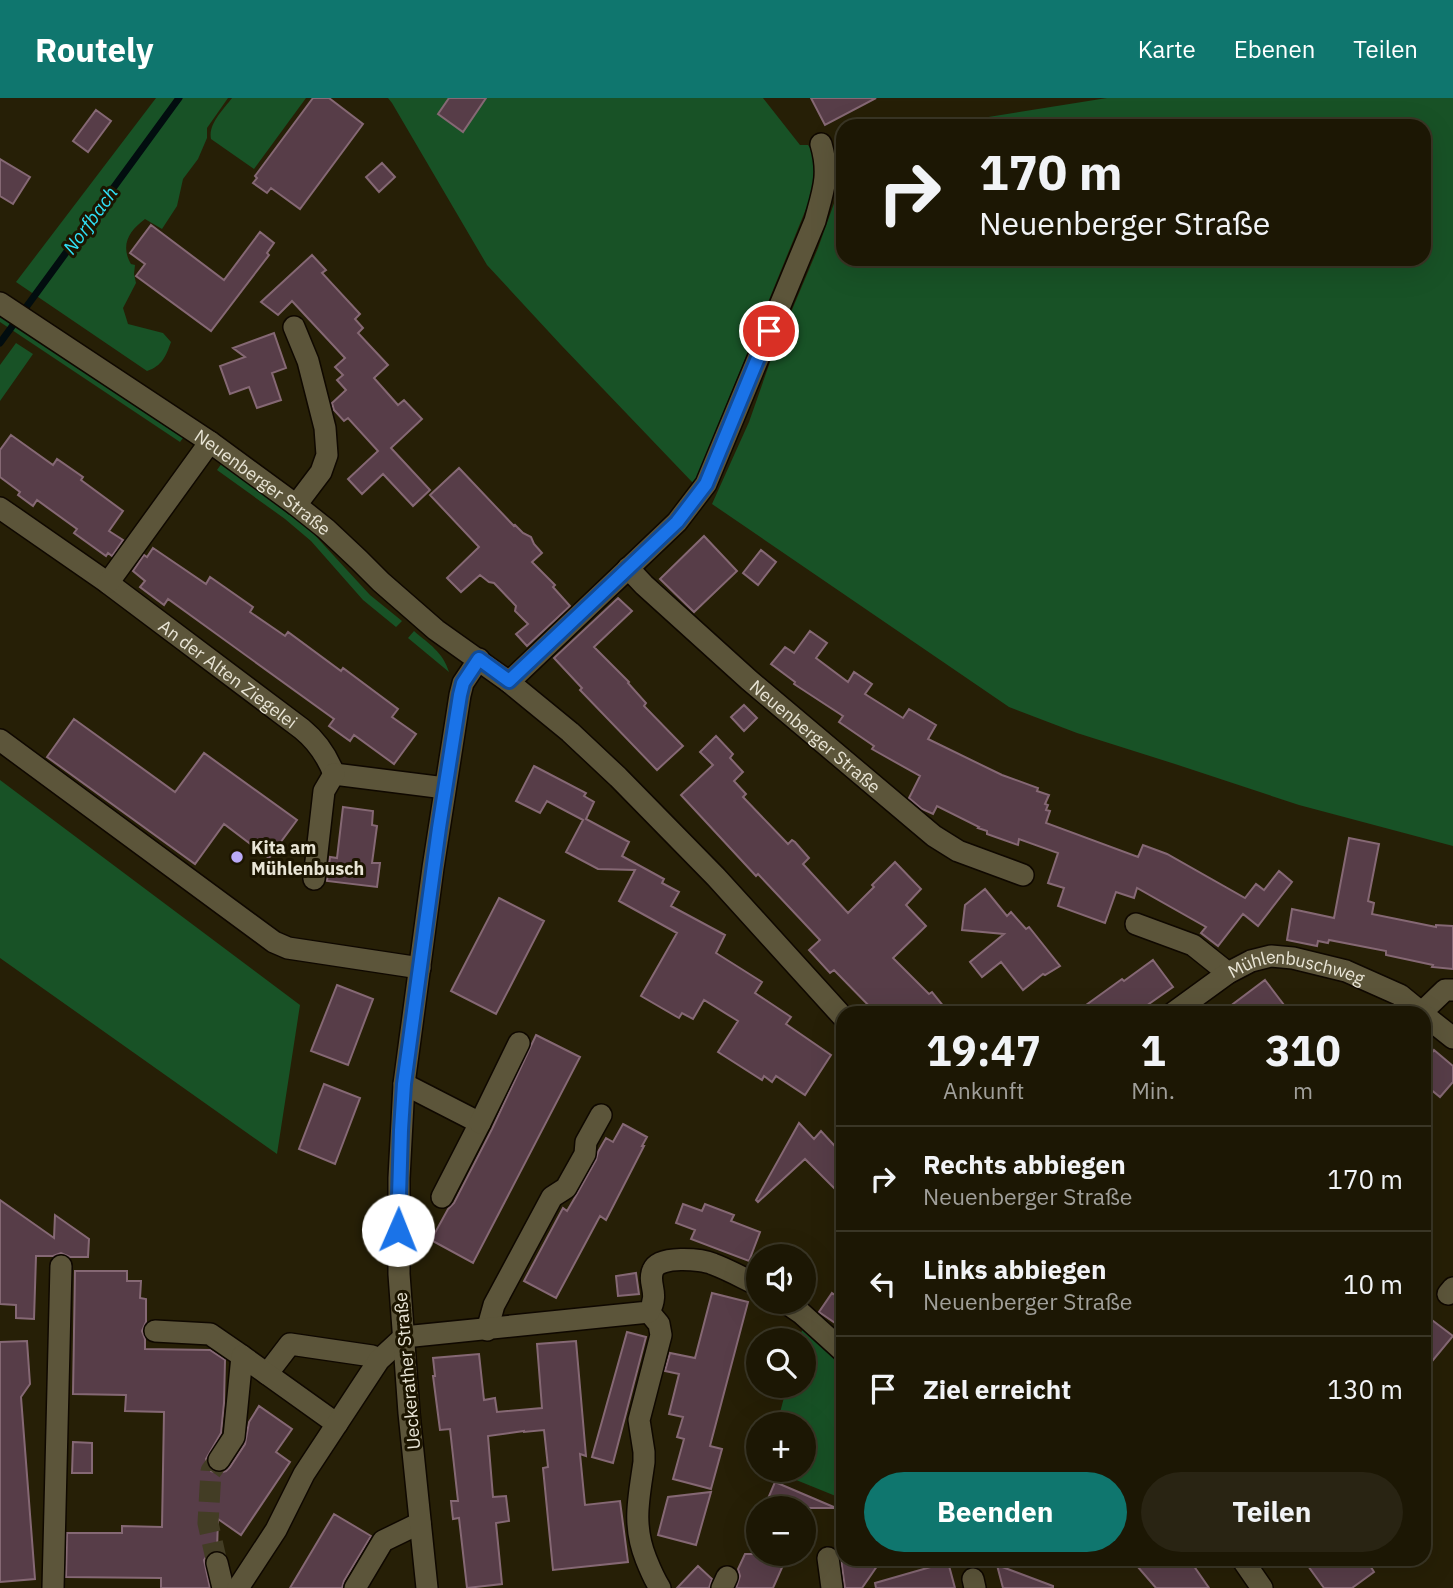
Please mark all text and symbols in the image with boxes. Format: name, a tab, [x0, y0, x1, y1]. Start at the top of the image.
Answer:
text: Routely	[35, 28, 154, 71]
text: Karte	[1138, 33, 1196, 65]
text: Ebenen	[1234, 33, 1315, 65]
text: Teilen	[1353, 33, 1418, 65]
text: 170 m	[979, 140, 1123, 203]
icon: right	[864, 147, 955, 238]
water label: Norfbach	[57, 181, 123, 259]
text: Neuenberger Straße	[979, 202, 1270, 244]
pin	[739, 301, 799, 361]
icon: arrive	[750, 312, 788, 350]
street label: Neuenberger Straße	[190, 424, 336, 540]
street label: An der Alten Ziegelei	[154, 614, 302, 733]
street label: Neuenberger Straße	[745, 674, 886, 798]
place label: Kita am Mühlenbusch	[251, 836, 364, 880]
marker: Kita am Mühlenbusch	[229, 849, 245, 865]
street label: Mühlenbuschweg	[1224, 944, 1369, 990]
text: 19:47	[926, 1023, 1041, 1078]
text: 1	[1140, 1023, 1166, 1078]
text: 310	[1265, 1023, 1341, 1078]
text: Ankunft	[943, 1075, 1024, 1105]
text: Min.	[1131, 1075, 1175, 1105]
text: m	[1293, 1075, 1313, 1105]
text: Rechts abbiegen	[923, 1147, 1126, 1181]
icon: right	[864, 1160, 902, 1198]
text: 170 m	[1327, 1162, 1403, 1196]
text: Neuenberger Straße	[923, 1181, 1132, 1211]
position arrow	[361, 1193, 435, 1267]
map controls	[746, 1244, 816, 1566]
button: sound	[746, 1244, 816, 1314]
text: Links abbiegen	[923, 1252, 1106, 1286]
icon: left	[864, 1265, 902, 1303]
text: 10 m	[1343, 1267, 1403, 1301]
text: Neuenberger Straße	[923, 1286, 1132, 1316]
street label: Ueckerather Straße	[389, 1291, 425, 1451]
button: search	[746, 1328, 816, 1398]
icon: arrive	[864, 1370, 902, 1408]
text: Ziel erreicht	[923, 1372, 1071, 1406]
text: 130 m	[1327, 1372, 1403, 1406]
button: +	[746, 1412, 816, 1482]
button: Beenden	[864, 1472, 1127, 1552]
button: Teilen	[1141, 1472, 1403, 1552]
button: −	[746, 1496, 816, 1566]

